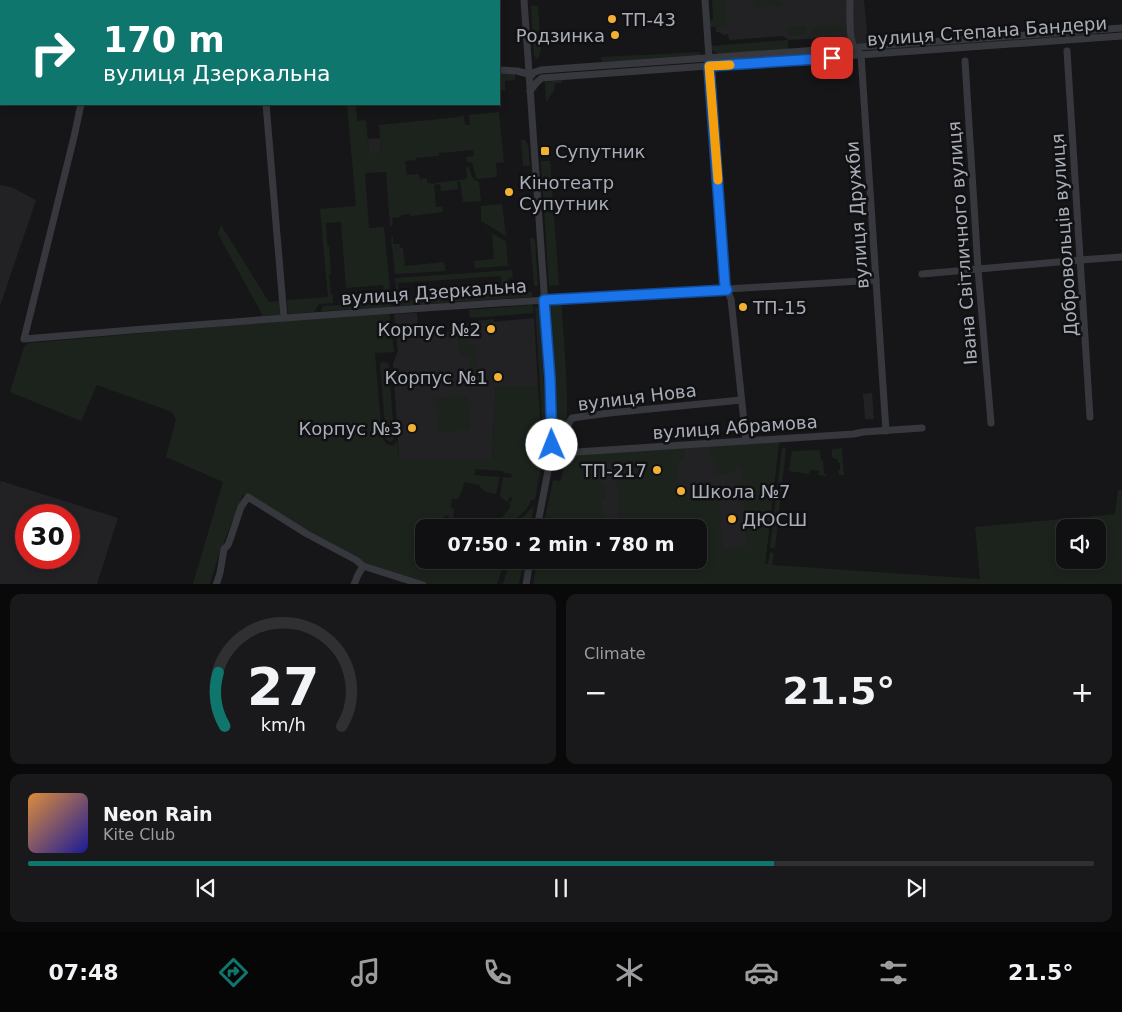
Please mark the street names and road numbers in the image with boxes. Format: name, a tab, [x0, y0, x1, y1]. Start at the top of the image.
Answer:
street label: вулиця Степана Бандери	[866, 12, 1108, 50]
street label: Івана Світличного вулиця	[943, 120, 981, 366]
street label: Добровольців вулиця	[1046, 133, 1082, 337]
street label: вулиця Дружби	[841, 140, 873, 290]
street label: вулиця Дзеркальна	[340, 275, 528, 309]
street label: вулиця Нова	[576, 379, 698, 415]
street label: вулиця Абрамова	[652, 411, 818, 443]

